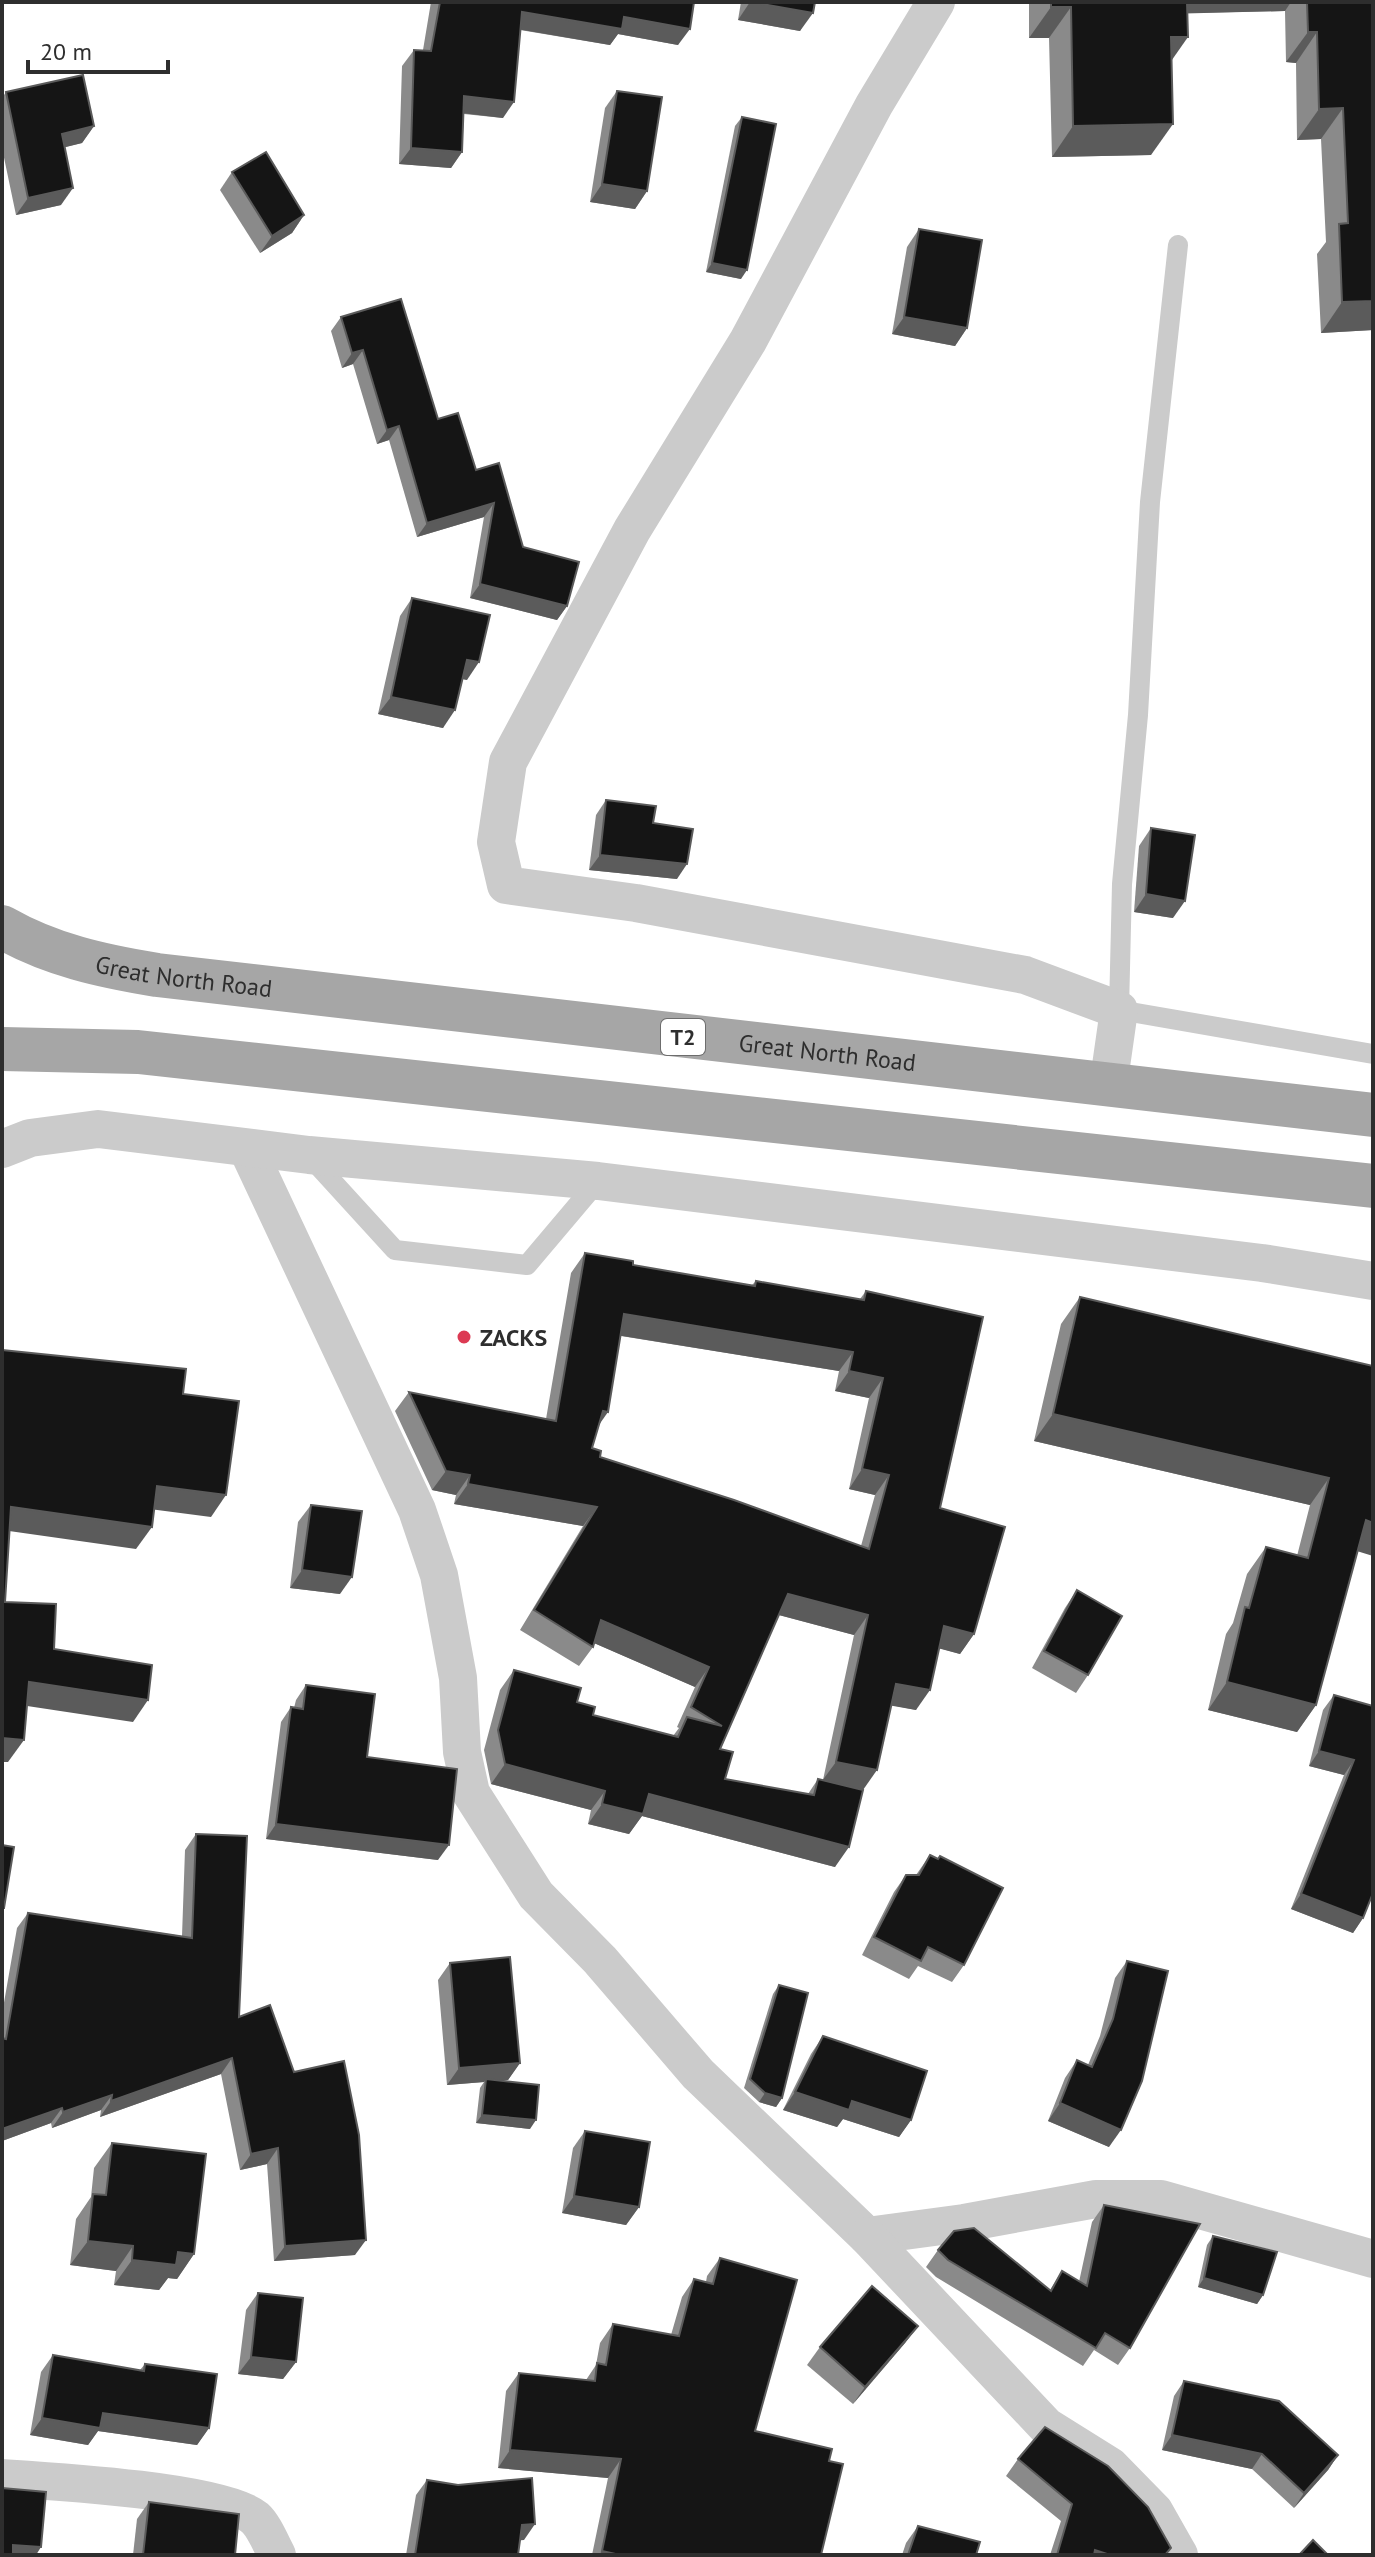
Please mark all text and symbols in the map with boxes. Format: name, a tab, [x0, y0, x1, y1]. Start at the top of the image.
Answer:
scale bar	[28, 24, 168, 74]
text: 20 m	[40, 36, 92, 67]
street label: Great North Road	[92, 948, 274, 1004]
road number: T2	[661, 1019, 705, 1055]
street label: Great North Road	[737, 1027, 918, 1078]
place label: ZACKS	[480, 1322, 547, 1353]
marker: ZACKS	[455, 1328, 473, 1346]

